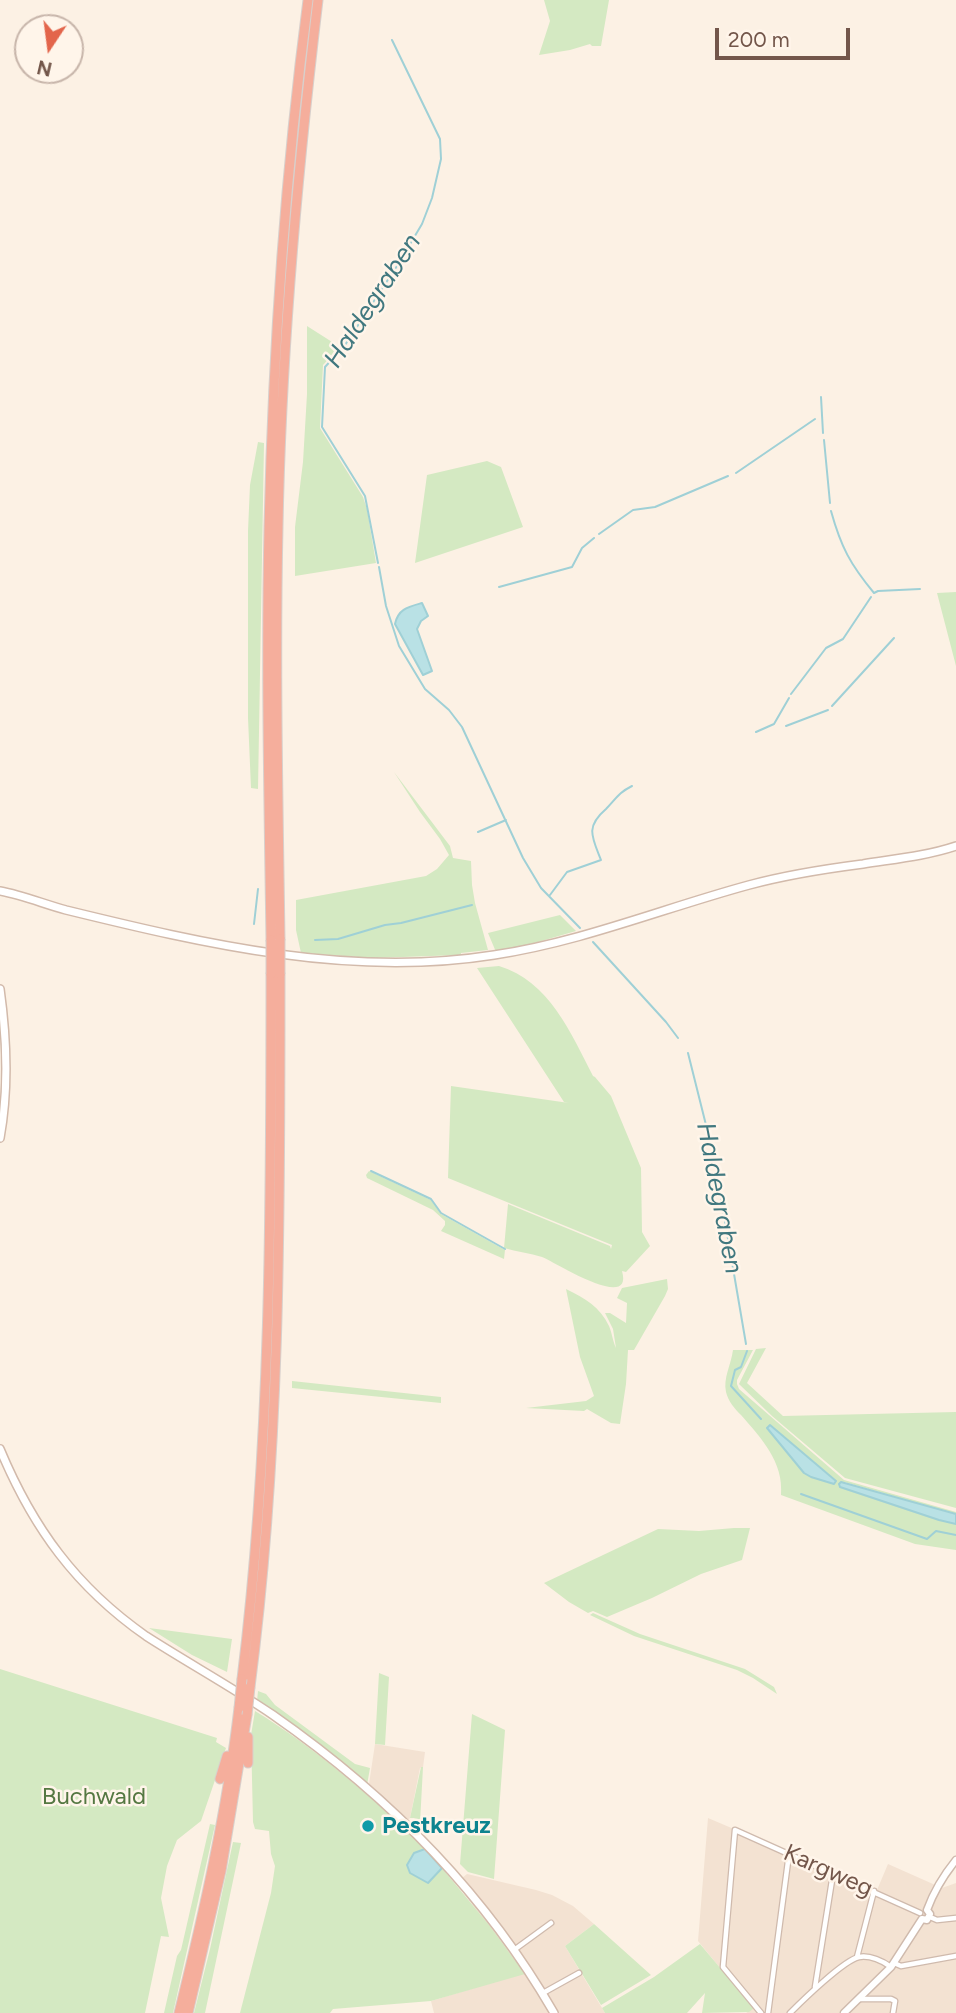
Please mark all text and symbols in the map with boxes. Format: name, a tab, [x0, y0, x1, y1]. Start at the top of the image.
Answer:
north arrow	[14, 14, 84, 84]
scale bar	[718, 14, 853, 58]
text: 200 m	[728, 27, 790, 52]
text: N	[35, 55, 54, 81]
water label: Haldegraben	[318, 228, 428, 374]
water label: Haldegraben	[689, 1120, 749, 1276]
park label: Buchwald	[42, 1783, 146, 1811]
place label: Pestkreuz	[382, 1812, 491, 1840]
marker: Pestkreuz	[360, 1818, 376, 1834]
street label: Kargweg	[779, 1839, 877, 1903]

